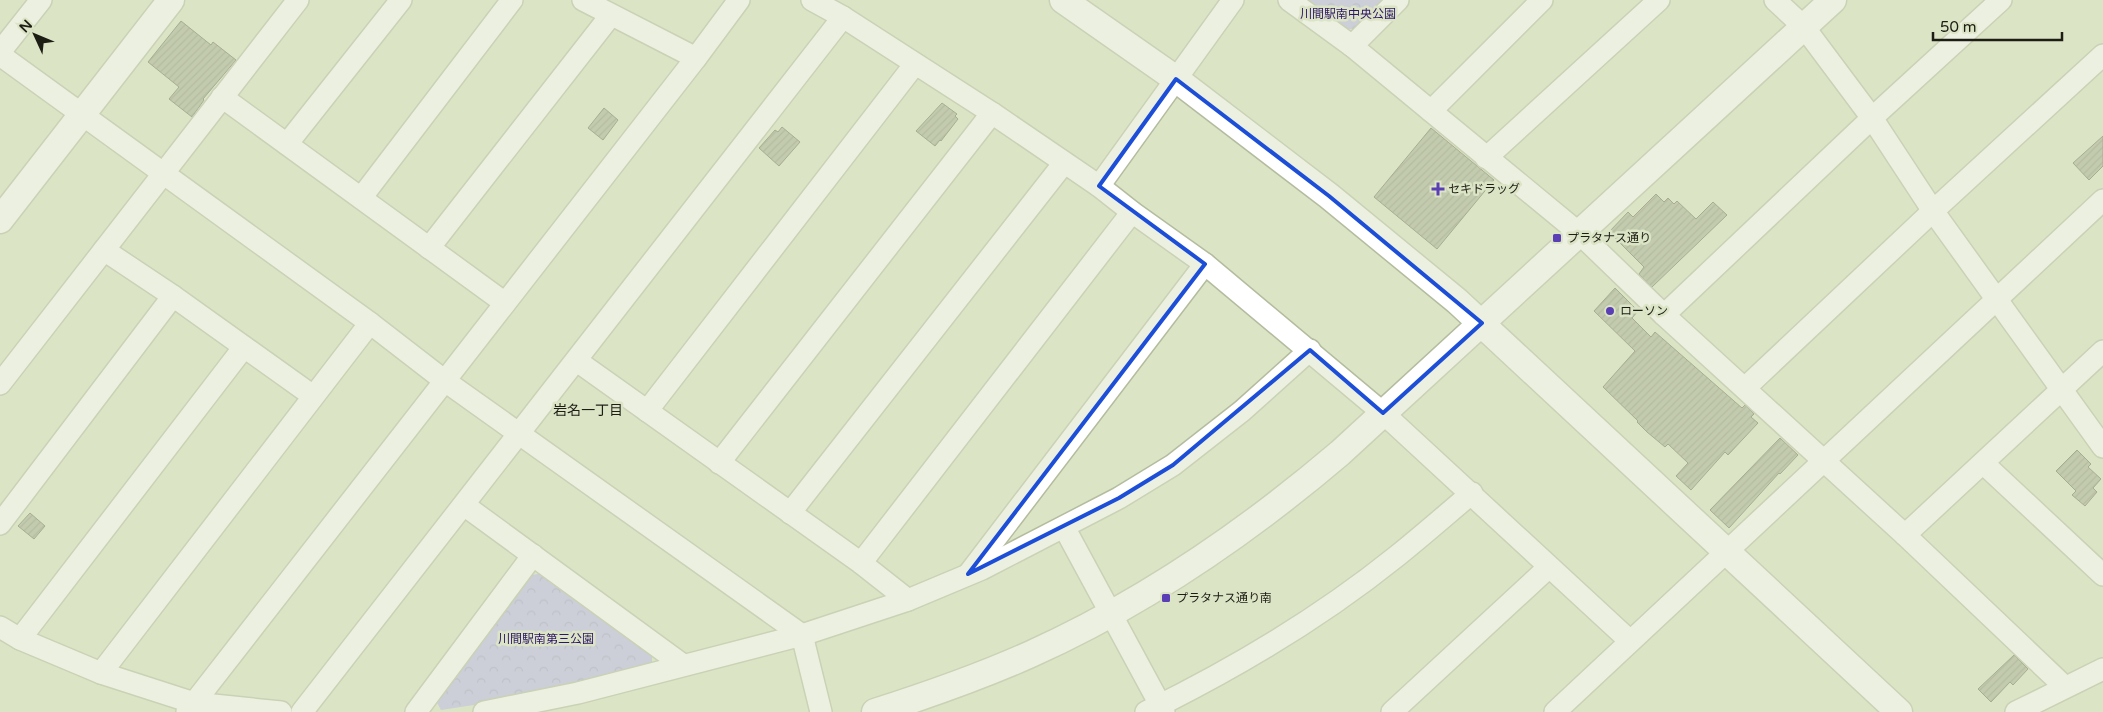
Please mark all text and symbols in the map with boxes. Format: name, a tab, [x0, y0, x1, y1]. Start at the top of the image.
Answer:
park label: 川間駅南中央公園	[1300, 7, 1396, 21]
north arrow	[10, 10, 60, 60]
scale bar	[1933, 10, 2062, 42]
text: N	[16, 16, 36, 36]
text: 50 m	[1940, 18, 1977, 36]
place label: セキドラッグ	[1448, 182, 1520, 196]
marker: セキドラッグ	[1432, 183, 1444, 195]
place label: プラタナス通り	[1567, 231, 1651, 245]
marker: プラタナス通り	[1551, 232, 1563, 244]
place label: ローソン	[1620, 304, 1668, 318]
marker: ローソン	[1604, 305, 1616, 317]
district label: 岩名一丁目	[553, 402, 623, 419]
place label: プラタナス通り南	[1176, 591, 1272, 605]
marker: プラタナス通り南	[1160, 592, 1172, 604]
park label: 川間駅南第三公園	[498, 632, 594, 646]

